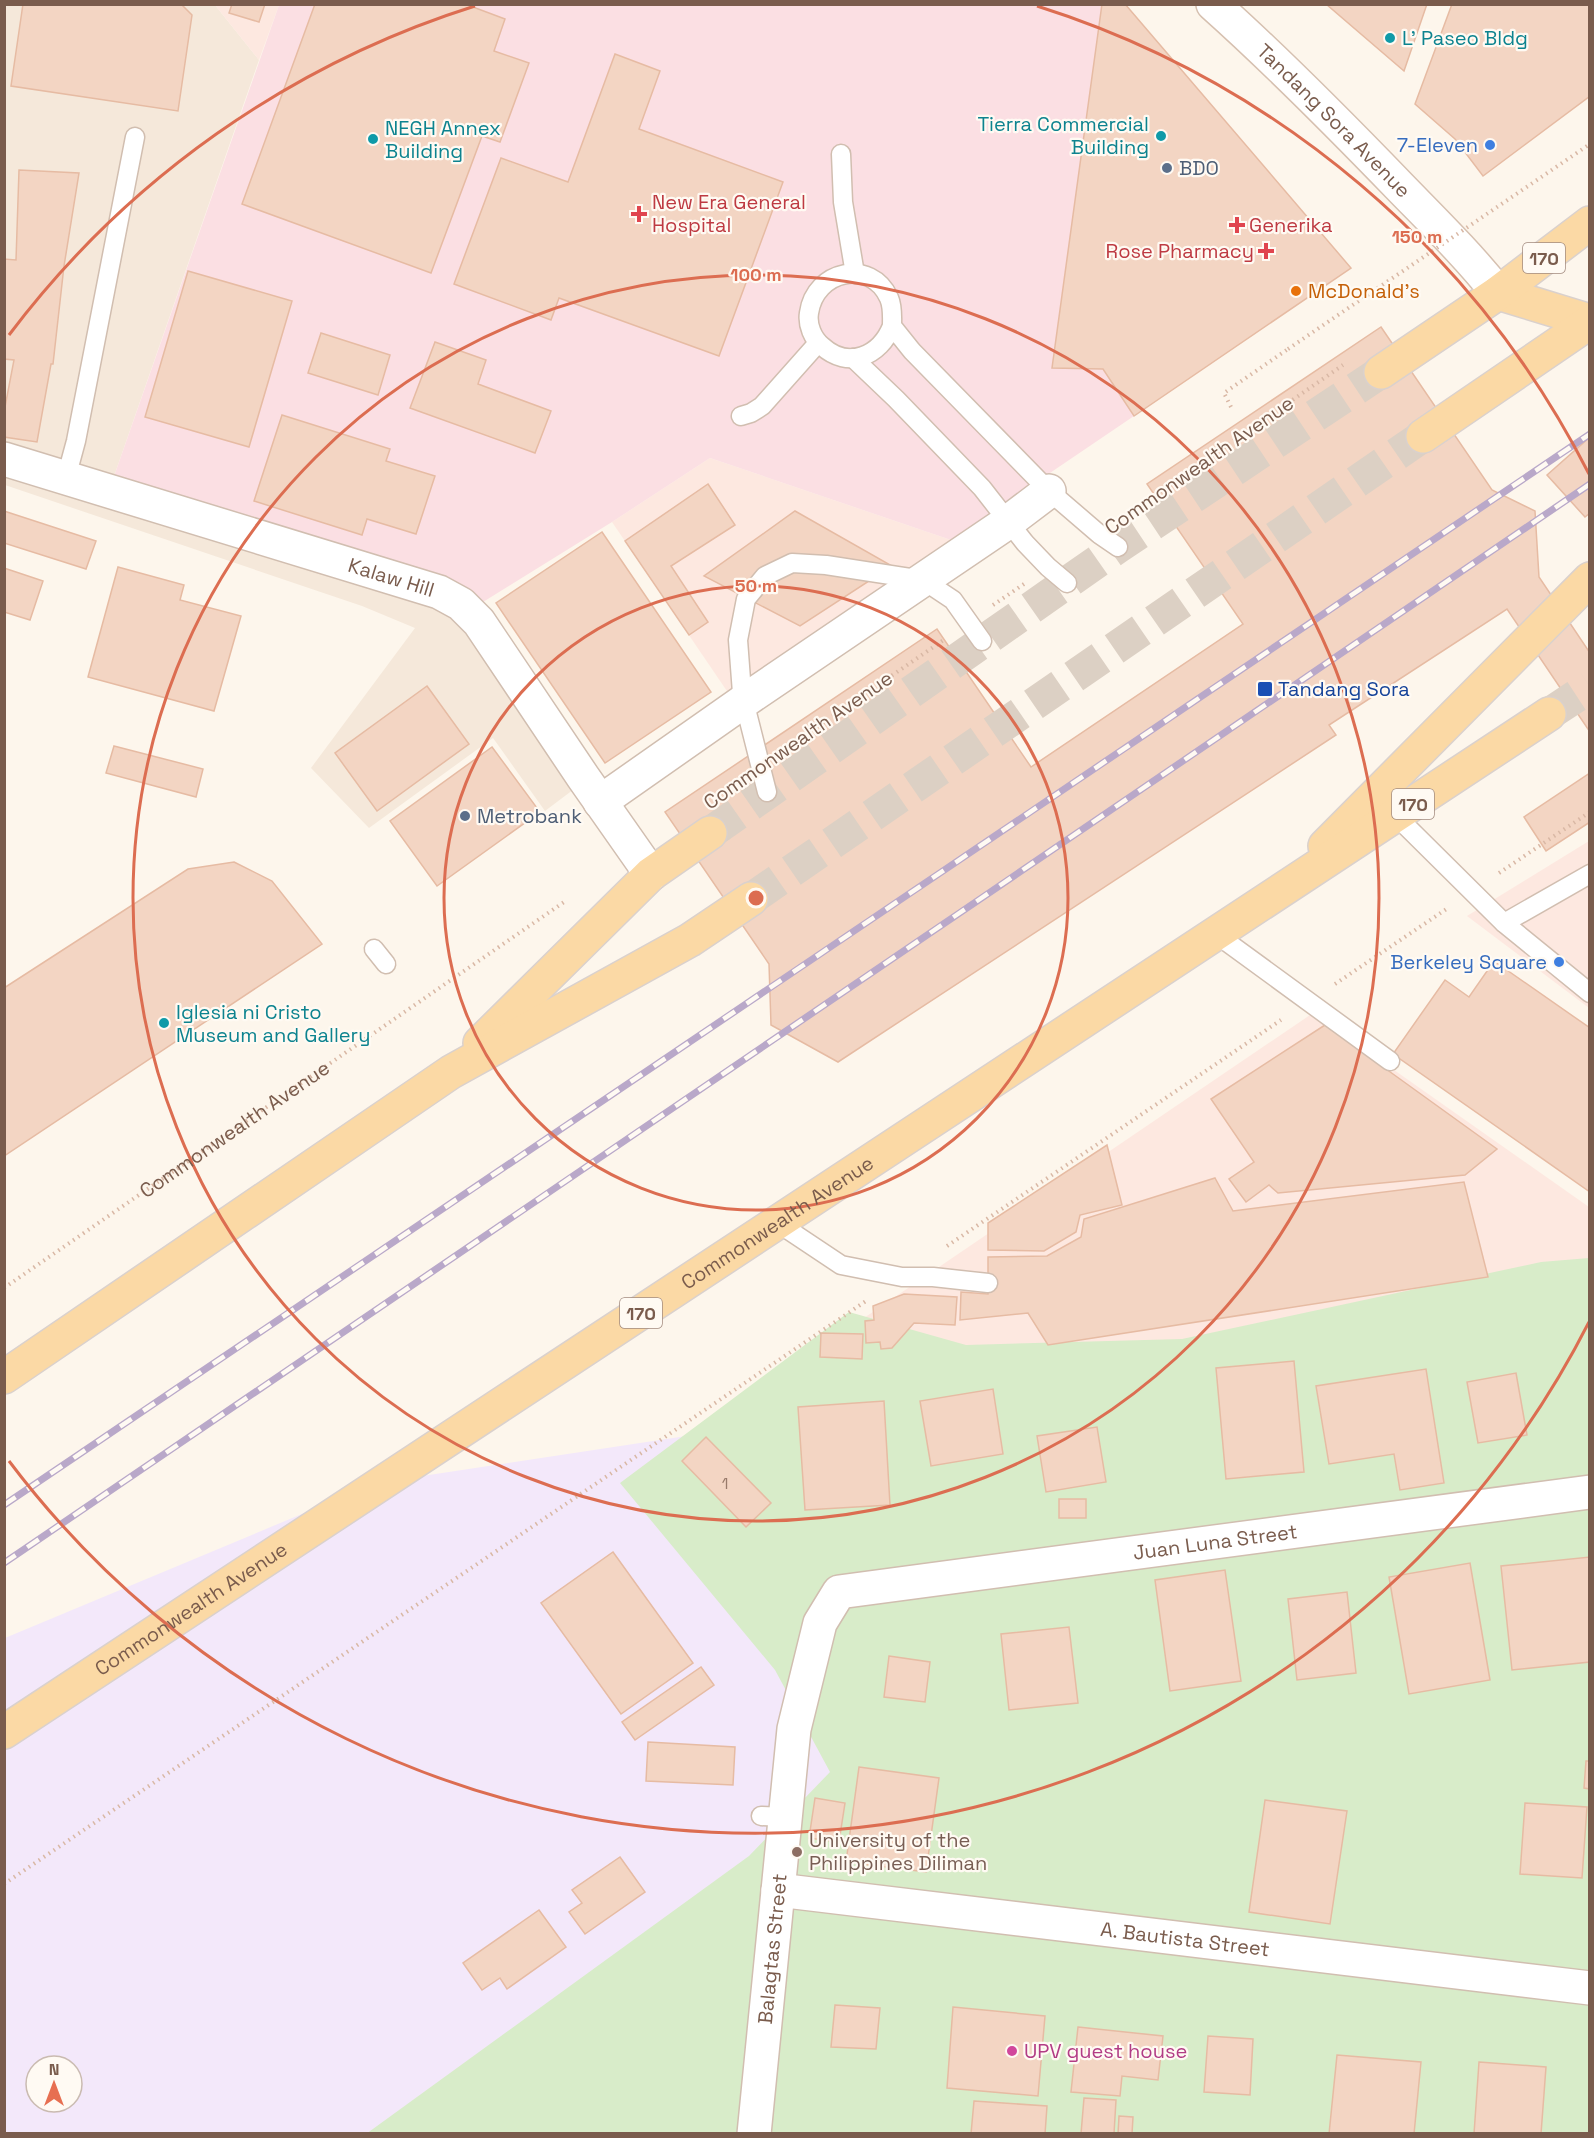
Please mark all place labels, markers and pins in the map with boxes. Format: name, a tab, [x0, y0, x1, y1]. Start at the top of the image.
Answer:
place label: L' Paseo Bldg	[1402, 25, 1528, 51]
marker: L' Paseo Bldg	[1383, 31, 1397, 45]
place label: Tierra Commercial Building	[977, 111, 1149, 160]
place label: NEGH Annex Building	[385, 115, 501, 164]
marker: Tierra Commercial Building	[1154, 129, 1168, 143]
marker: NEGH Annex Building	[366, 132, 380, 146]
place label: 7-Eleven	[1397, 132, 1478, 158]
marker: 7-Eleven	[1483, 138, 1497, 152]
place label: BDO	[1179, 155, 1219, 181]
marker: BDO	[1160, 161, 1174, 175]
place label: New Era General Hospital	[652, 189, 806, 238]
marker: New Era General Hospital	[630, 205, 648, 223]
place label: Generika	[1249, 212, 1333, 238]
marker: Generika	[1230, 218, 1244, 232]
place label: Rose Pharmacy	[1106, 238, 1254, 264]
marker: Rose Pharmacy	[1259, 244, 1273, 258]
place label: McDonald's	[1308, 278, 1420, 304]
marker: McDonald's	[1289, 284, 1303, 298]
place label: Tandang Sora	[1278, 676, 1410, 702]
marker: Tandang Sora	[1256, 680, 1274, 698]
place label: Metrobank	[477, 803, 582, 829]
marker: Metrobank	[458, 809, 472, 823]
centre of rings	[746, 888, 766, 908]
place label: Berkeley Square	[1390, 949, 1547, 975]
marker: Berkeley Square	[1552, 955, 1566, 969]
place label: Iglesia ni Cristo Museum and Gallery	[176, 999, 370, 1048]
marker: Iglesia ni Cristo Museum and Gallery	[157, 1016, 171, 1030]
place label: University of the Philippines Diliman	[809, 1827, 987, 1876]
marker: University of the Philippines Diliman	[790, 1845, 804, 1859]
place label: UPV guest house	[1024, 2038, 1187, 2064]
marker: UPV guest house	[1005, 2044, 1019, 2058]

